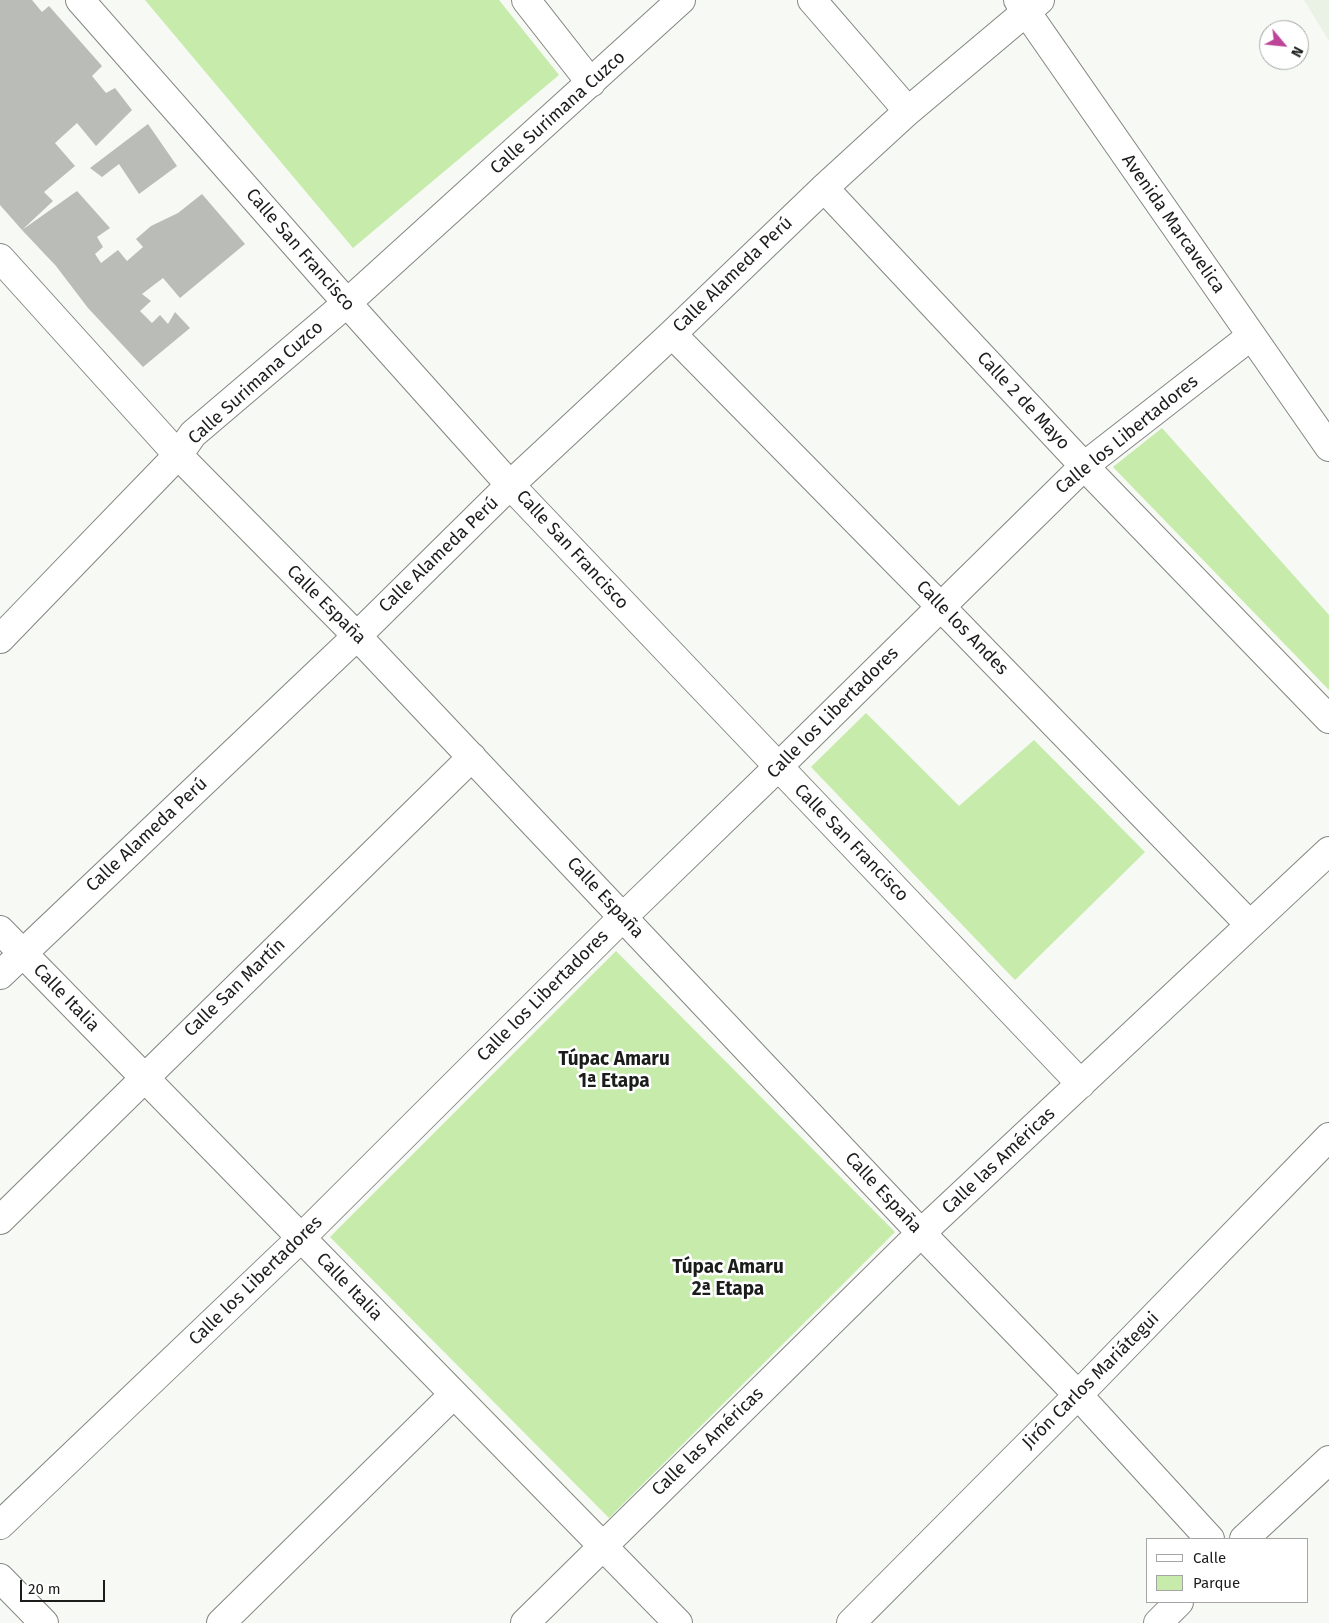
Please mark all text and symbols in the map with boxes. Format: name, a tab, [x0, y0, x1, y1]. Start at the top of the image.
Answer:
north arrow	[1259, 20, 1309, 70]
text: N	[1287, 44, 1306, 60]
street label: Calle Surimana Cuzco	[486, 47, 630, 179]
street label: Avenida Marcavelica	[1117, 150, 1229, 298]
street label: Calle San Francisco	[241, 184, 359, 316]
street label: Calle Alameda Perú	[669, 213, 797, 337]
street label: Calle Surimana Cuzco	[184, 317, 328, 449]
street label: Calle 2 de Mayo	[972, 347, 1074, 455]
street label: Calle los Libertadores	[1051, 371, 1203, 499]
street label: Calle San Francisco	[511, 486, 633, 614]
street label: Calle Alameda Perú	[375, 493, 503, 617]
street label: Calle España	[282, 561, 370, 649]
street label: Calle los Andes	[911, 576, 1013, 680]
street label: Calle los Libertadores	[763, 643, 903, 783]
street label: Calle Alameda Perú	[82, 773, 212, 897]
street label: Calle San Francisco	[789, 780, 913, 906]
street label: Calle España	[562, 853, 648, 943]
street label: Calle los Libertadores	[473, 926, 613, 1066]
street label: Calle San Martín	[180, 934, 290, 1042]
street label: Calle Italia	[28, 960, 104, 1036]
district label: Túpac Amaru 1ª Etapa	[558, 1049, 670, 1093]
street label: Calle las Américas	[938, 1103, 1060, 1219]
street label: Calle España	[840, 1148, 926, 1238]
street label: Calle los Libertadores	[185, 1212, 327, 1350]
street label: Calle Italia	[311, 1249, 387, 1325]
district label: Túpac Amaru 2ª Etapa	[672, 1257, 784, 1301]
street label: Jirón Carlos Mariátegui	[1018, 1308, 1164, 1454]
street label: Calle las Américas	[648, 1383, 768, 1501]
legend	[1146, 1538, 1309, 1603]
text: Calle	[1193, 1549, 1226, 1567]
scale bar	[22, 1570, 108, 1602]
text: Parque	[1193, 1574, 1240, 1592]
text: 20 m	[28, 1580, 61, 1598]

